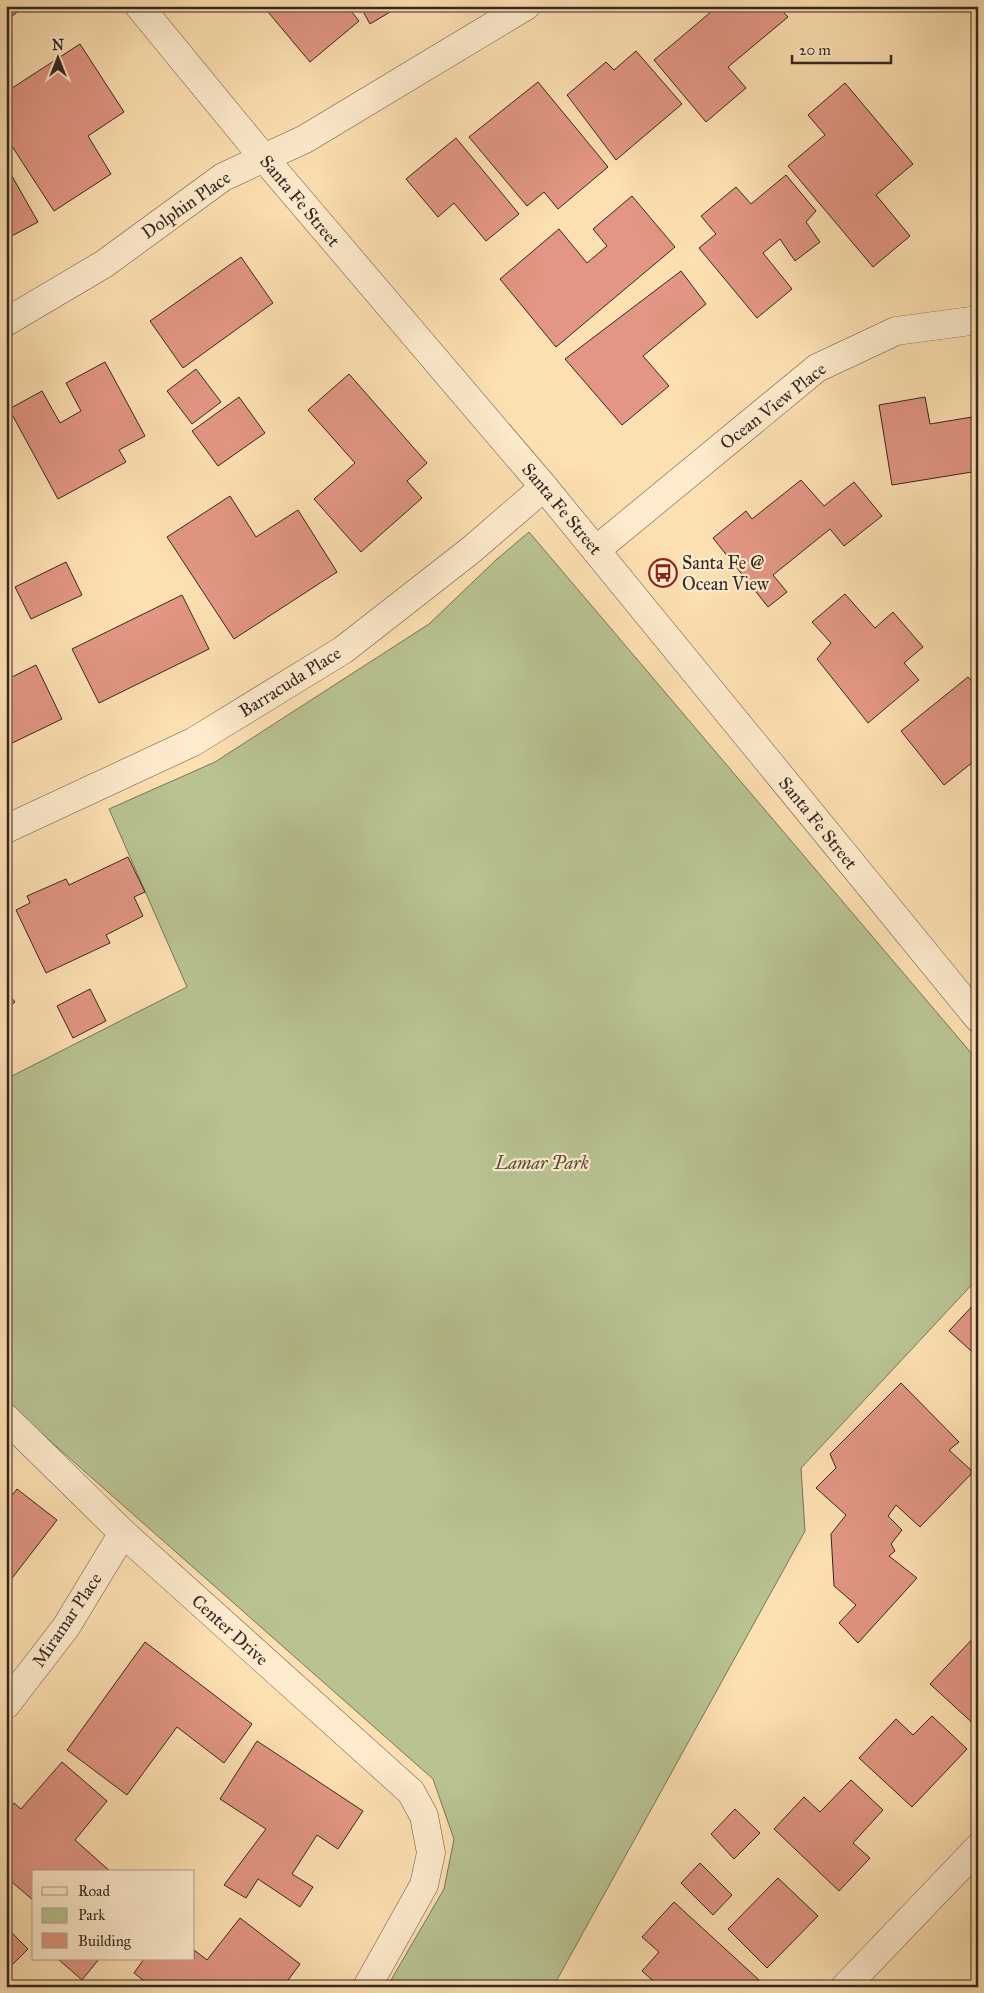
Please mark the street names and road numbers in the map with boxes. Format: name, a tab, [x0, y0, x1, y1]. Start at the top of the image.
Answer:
street label: Santa Fe Street	[255, 151, 345, 252]
street label: Dolphin Place	[137, 166, 235, 244]
street label: Ocean View Place	[716, 358, 830, 454]
street label: Santa Fe Street	[517, 459, 607, 560]
street label: Barracuda Place	[235, 642, 345, 722]
street label: Santa Fe Street	[774, 772, 862, 874]
street label: Miramar Place	[27, 1569, 107, 1671]
street label: Center Drive	[187, 1590, 273, 1670]

